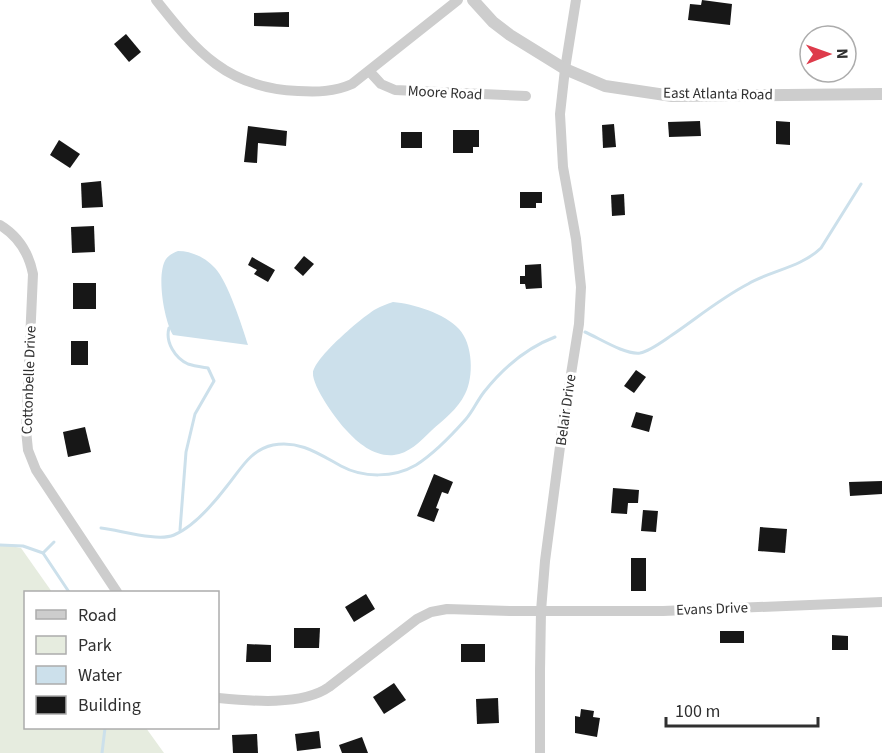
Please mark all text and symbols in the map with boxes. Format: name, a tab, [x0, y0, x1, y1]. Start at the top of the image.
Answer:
north arrow	[798, 24, 858, 84]
text: N	[831, 48, 853, 59]
street label: Moore Road	[407, 81, 483, 105]
street label: East Atlanta Road	[663, 83, 773, 105]
street label: Cottonbelle Drive	[17, 325, 41, 435]
street label: Belair Drive	[551, 373, 581, 447]
legend	[24, 591, 219, 729]
street label: Evans Drive	[676, 597, 748, 621]
text: Road	[78, 603, 117, 628]
text: Park	[78, 633, 112, 658]
text: Water	[78, 663, 122, 688]
scale bar	[666, 690, 818, 728]
text: Building	[78, 693, 141, 718]
text: 100 m	[675, 699, 720, 724]

